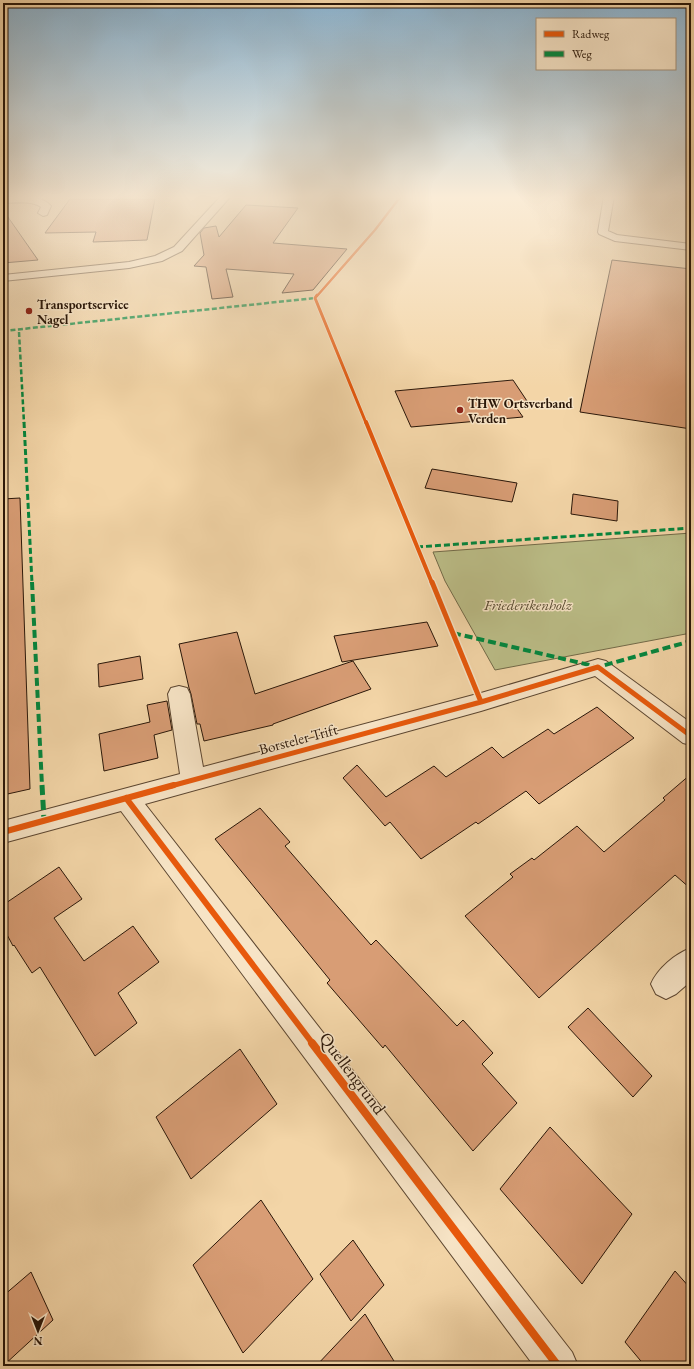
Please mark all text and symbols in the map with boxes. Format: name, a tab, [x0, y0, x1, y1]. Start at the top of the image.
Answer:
legend	[536, 18, 676, 70]
text: Radweg	[572, 26, 610, 42]
text: Weg	[572, 46, 592, 62]
place label: Transportservice Nagel	[37, 296, 129, 328]
marker: Transportservice Nagel	[24, 306, 34, 316]
place label: THW Ortsverband Verden	[468, 395, 574, 427]
marker: THW Ortsverband Verden	[455, 405, 465, 415]
park label: Friederikenholz	[483, 595, 573, 614]
street label: Borsteler Trift	[257, 719, 340, 759]
street label: Quellengrund	[315, 1027, 392, 1120]
north arrow	[18, 1311, 58, 1351]
text: N	[33, 1334, 42, 1348]

